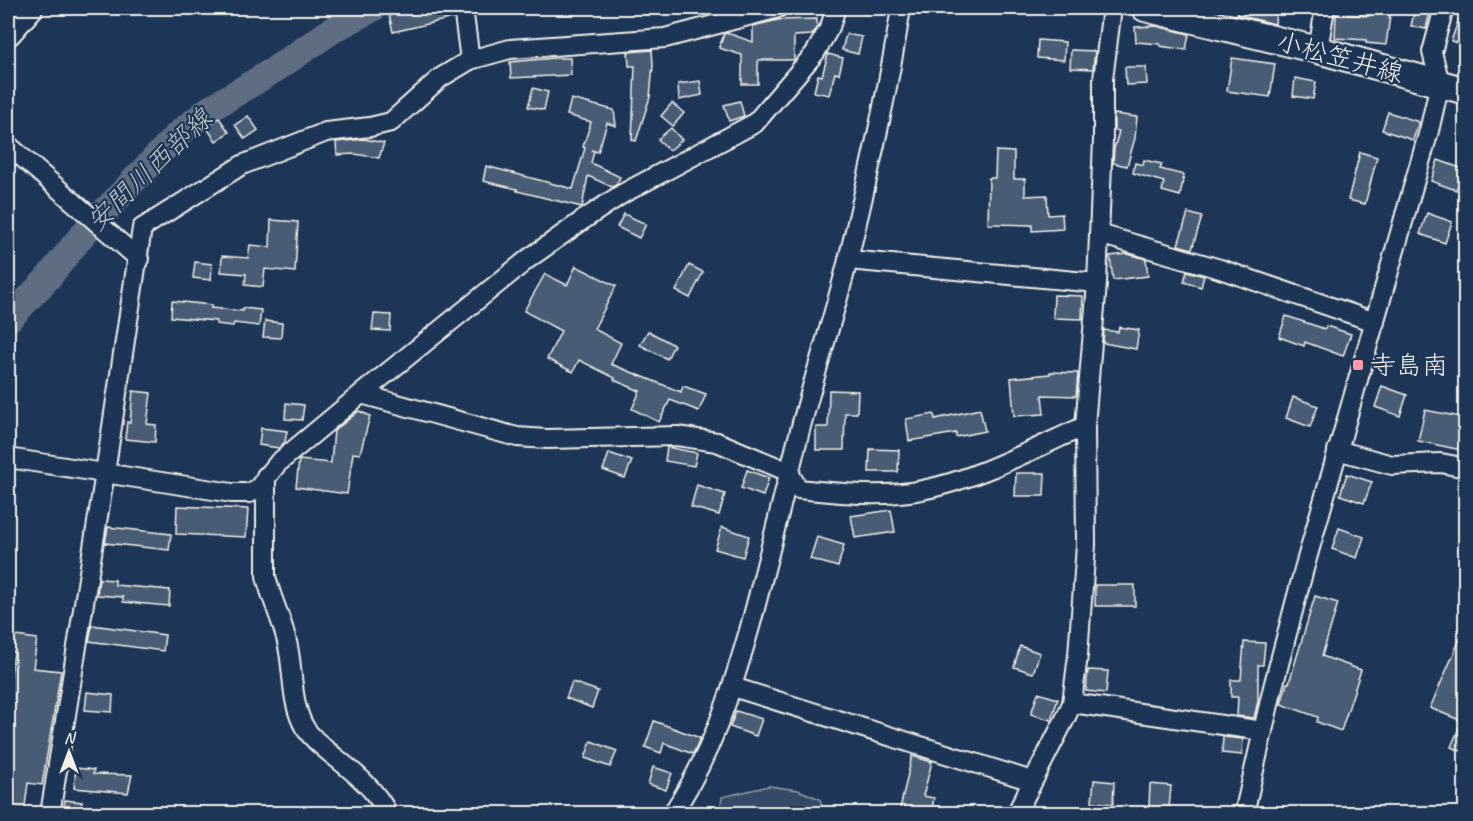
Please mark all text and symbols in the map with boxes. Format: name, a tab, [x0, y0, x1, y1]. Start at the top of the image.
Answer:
street label: 小松笠井線	[1273, 25, 1407, 90]
water label: 安間川西部線	[79, 101, 220, 238]
place label: 寺島南	[1370, 349, 1448, 382]
marker: 寺島南	[1351, 358, 1365, 372]
north arrow	[39, 722, 99, 782]
text: N	[64, 728, 77, 748]

